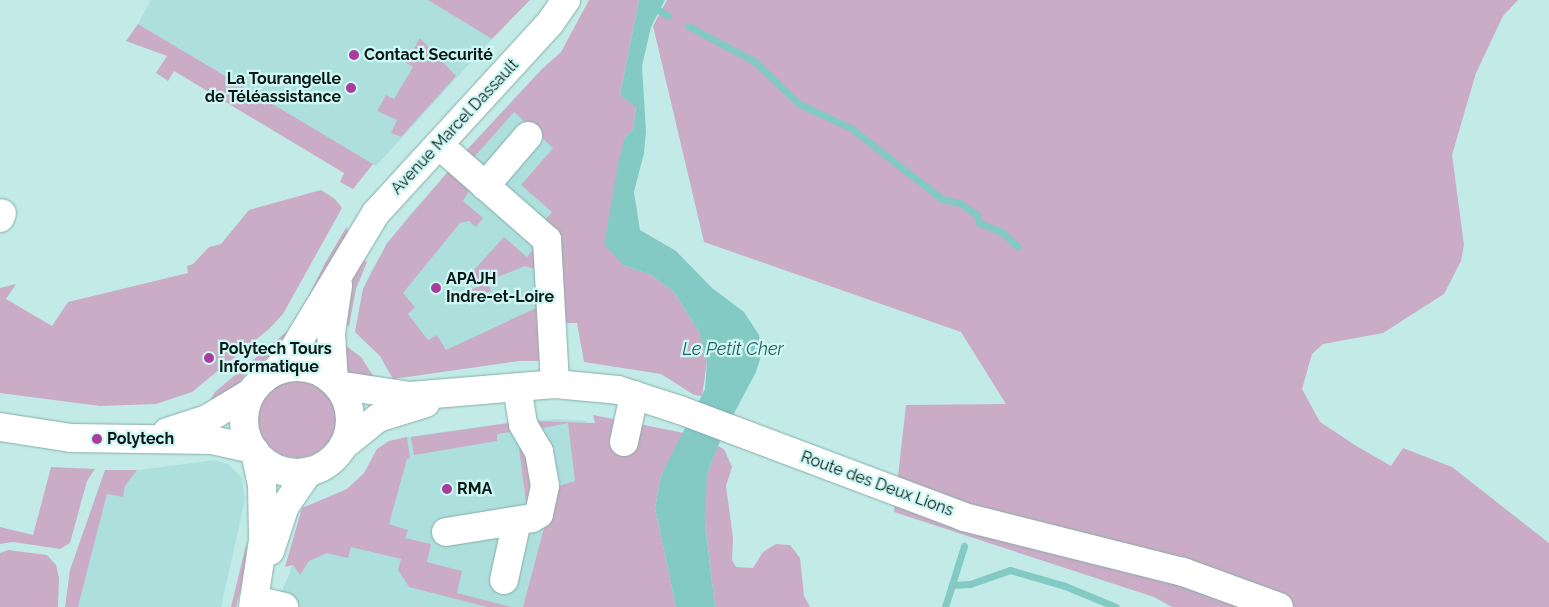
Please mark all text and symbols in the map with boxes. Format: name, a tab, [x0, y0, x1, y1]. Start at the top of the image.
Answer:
place label: Contact Securité	[364, 45, 493, 65]
marker: Contact Securité	[348, 49, 360, 61]
street label: Avenue Marcel Dassault	[387, 55, 523, 199]
place label: La Tourangelle de Téléassistance	[204, 69, 341, 107]
marker: La Tourangelle de Téléassistance	[345, 82, 357, 94]
place label: APAJH Indre-et-Loire	[446, 269, 554, 307]
marker: APAJH Indre-et-Loire	[430, 282, 442, 294]
water label: Le Petit Cher	[682, 338, 784, 360]
place label: Polytech Tours Informatique	[219, 339, 332, 377]
marker: Polytech Tours Informatique	[203, 352, 215, 364]
place label: Polytech	[107, 429, 174, 449]
marker: Polytech	[91, 433, 103, 445]
street label: Route des Deux Lions	[798, 447, 956, 521]
place label: RMA	[457, 479, 492, 499]
marker: RMA	[441, 483, 453, 495]

